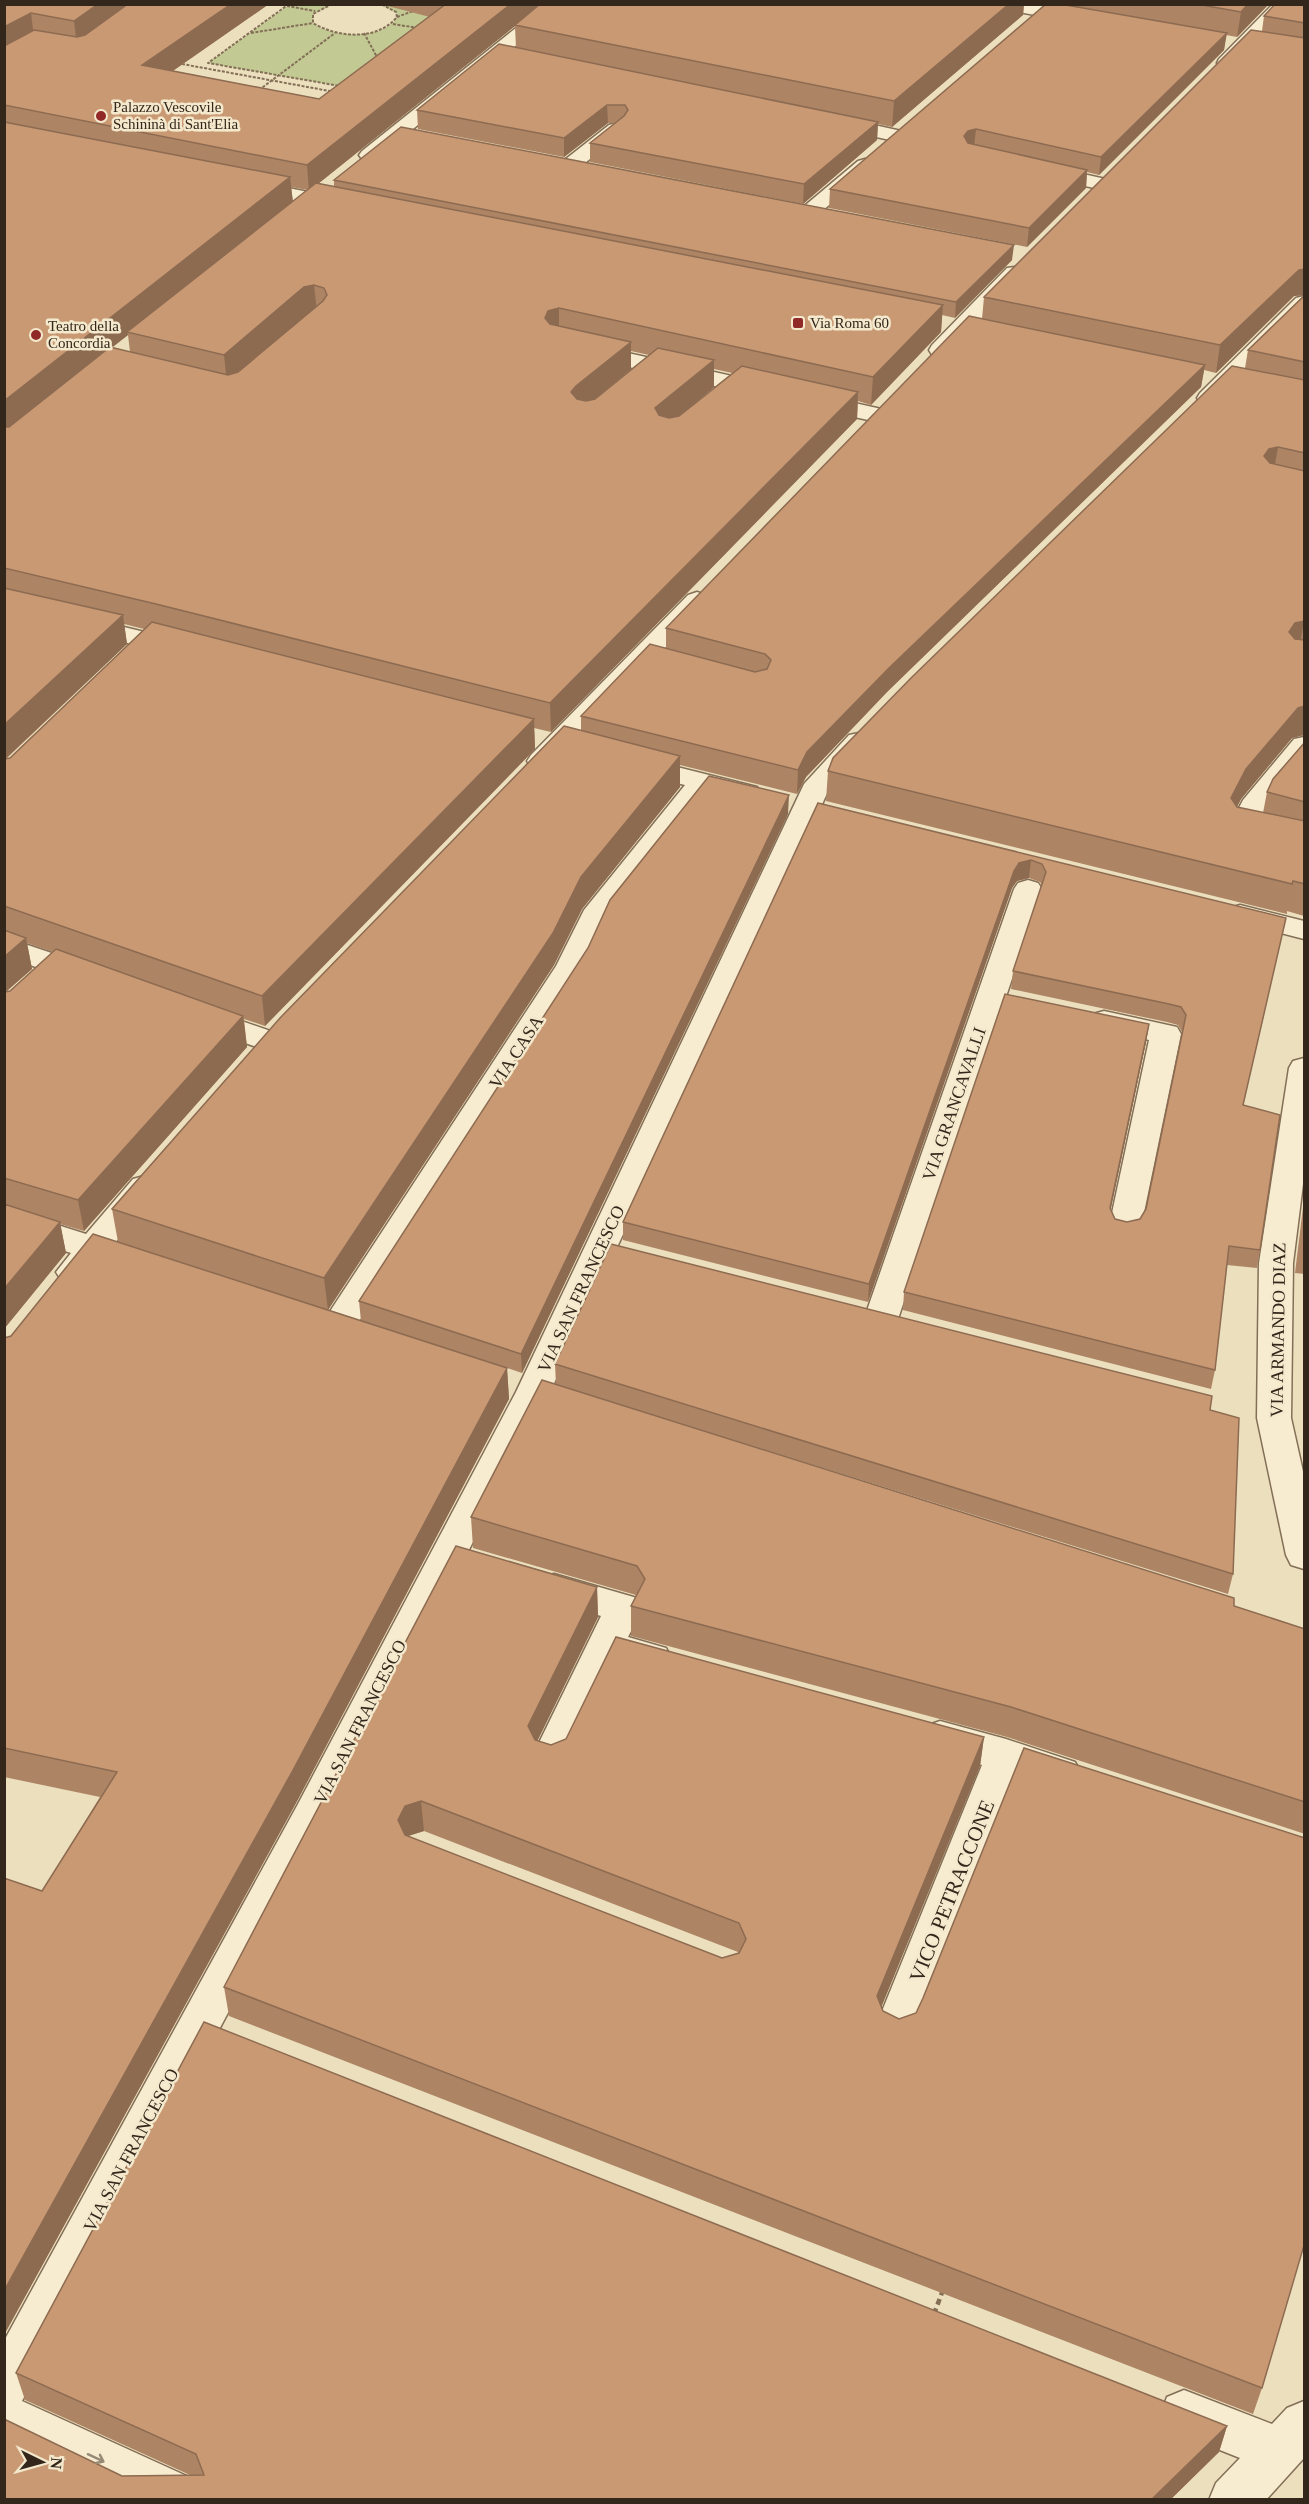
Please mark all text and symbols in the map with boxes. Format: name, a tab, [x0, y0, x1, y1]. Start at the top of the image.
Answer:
place label: Palazzo Vescovile Schininà di Sant'Elia	[113, 99, 239, 132]
marker: Palazzo Vescovile Schininà di Sant'Elia	[94, 109, 108, 123]
place label: Via Roma 60	[810, 315, 889, 331]
marker: Via Roma 60	[791, 316, 805, 330]
place label: Teatro della Concordia	[48, 318, 119, 351]
marker: Teatro della Concordia	[29, 328, 43, 342]
street label: VIA CASA	[485, 1012, 547, 1092]
street label: VIA GRANCAVALLI	[918, 1025, 990, 1183]
street label: VIA SAN FRANCESCO	[533, 1202, 629, 1376]
street label: VIA ARMANDO DIAZ	[1266, 1242, 1290, 1418]
street label: VIA SAN FRANCESCO	[310, 1636, 410, 1808]
street label: VICO PETRACCONE	[904, 1796, 1000, 1986]
street label: VIA SAN FRANCESCO	[79, 2065, 183, 2235]
north arrow	[12, 2432, 72, 2492]
one-way arrow	[86, 2453, 104, 2465]
text: N	[47, 2457, 65, 2470]

